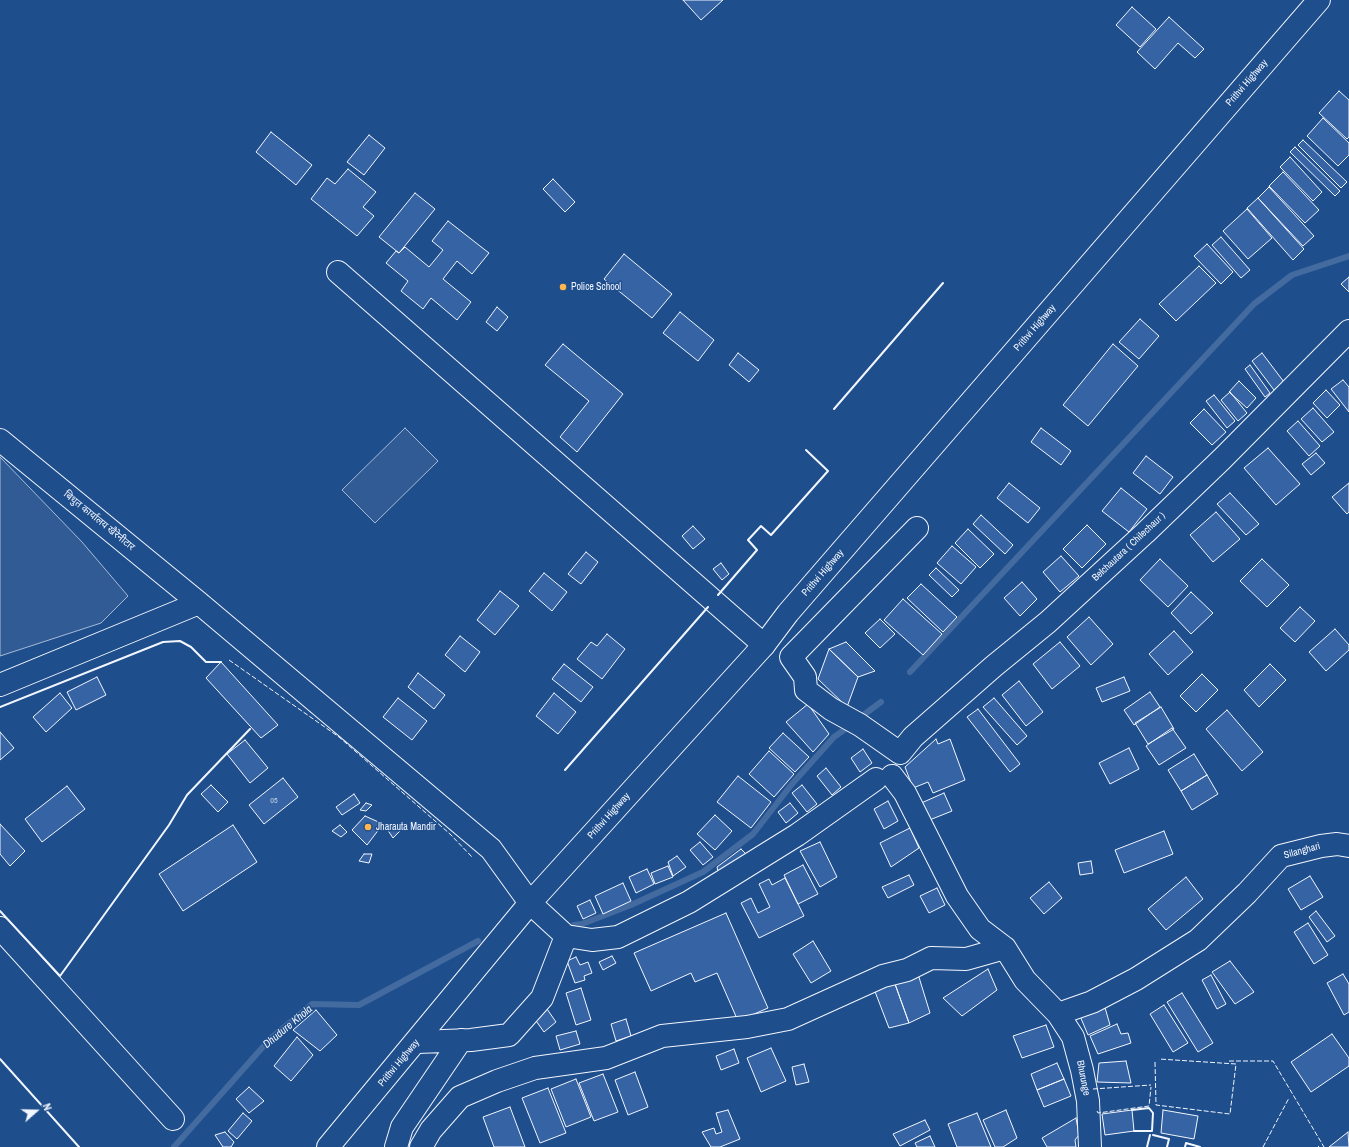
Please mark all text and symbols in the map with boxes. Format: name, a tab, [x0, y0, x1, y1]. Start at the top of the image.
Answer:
street label: Prithvi Highway	[1223, 57, 1271, 109]
place label: Police School	[571, 281, 621, 293]
marker: Police School	[558, 282, 568, 292]
street label: Prithvi Highway	[1011, 302, 1059, 354]
street label: बिधुत कार्यालय खैरेनीटार	[61, 489, 137, 553]
street label: Belchautara ( Chilechaur )	[1090, 510, 1168, 584]
street label: Prithvi Highway	[799, 547, 847, 599]
street label: Prithvi Highway	[585, 790, 633, 842]
house number: 05	[270, 796, 278, 806]
place label: Jharauta Mandir	[376, 821, 436, 833]
marker: Jharauta Mandir	[363, 822, 373, 832]
street label: Silanghari	[1282, 840, 1322, 862]
water label: Dhudure Khola	[261, 1003, 315, 1051]
street label: Prithvi Highway	[376, 1037, 422, 1089]
street label: Bhurunge	[1074, 1059, 1092, 1097]
north arrow	[16, 1091, 56, 1131]
text: N	[40, 1101, 55, 1112]

